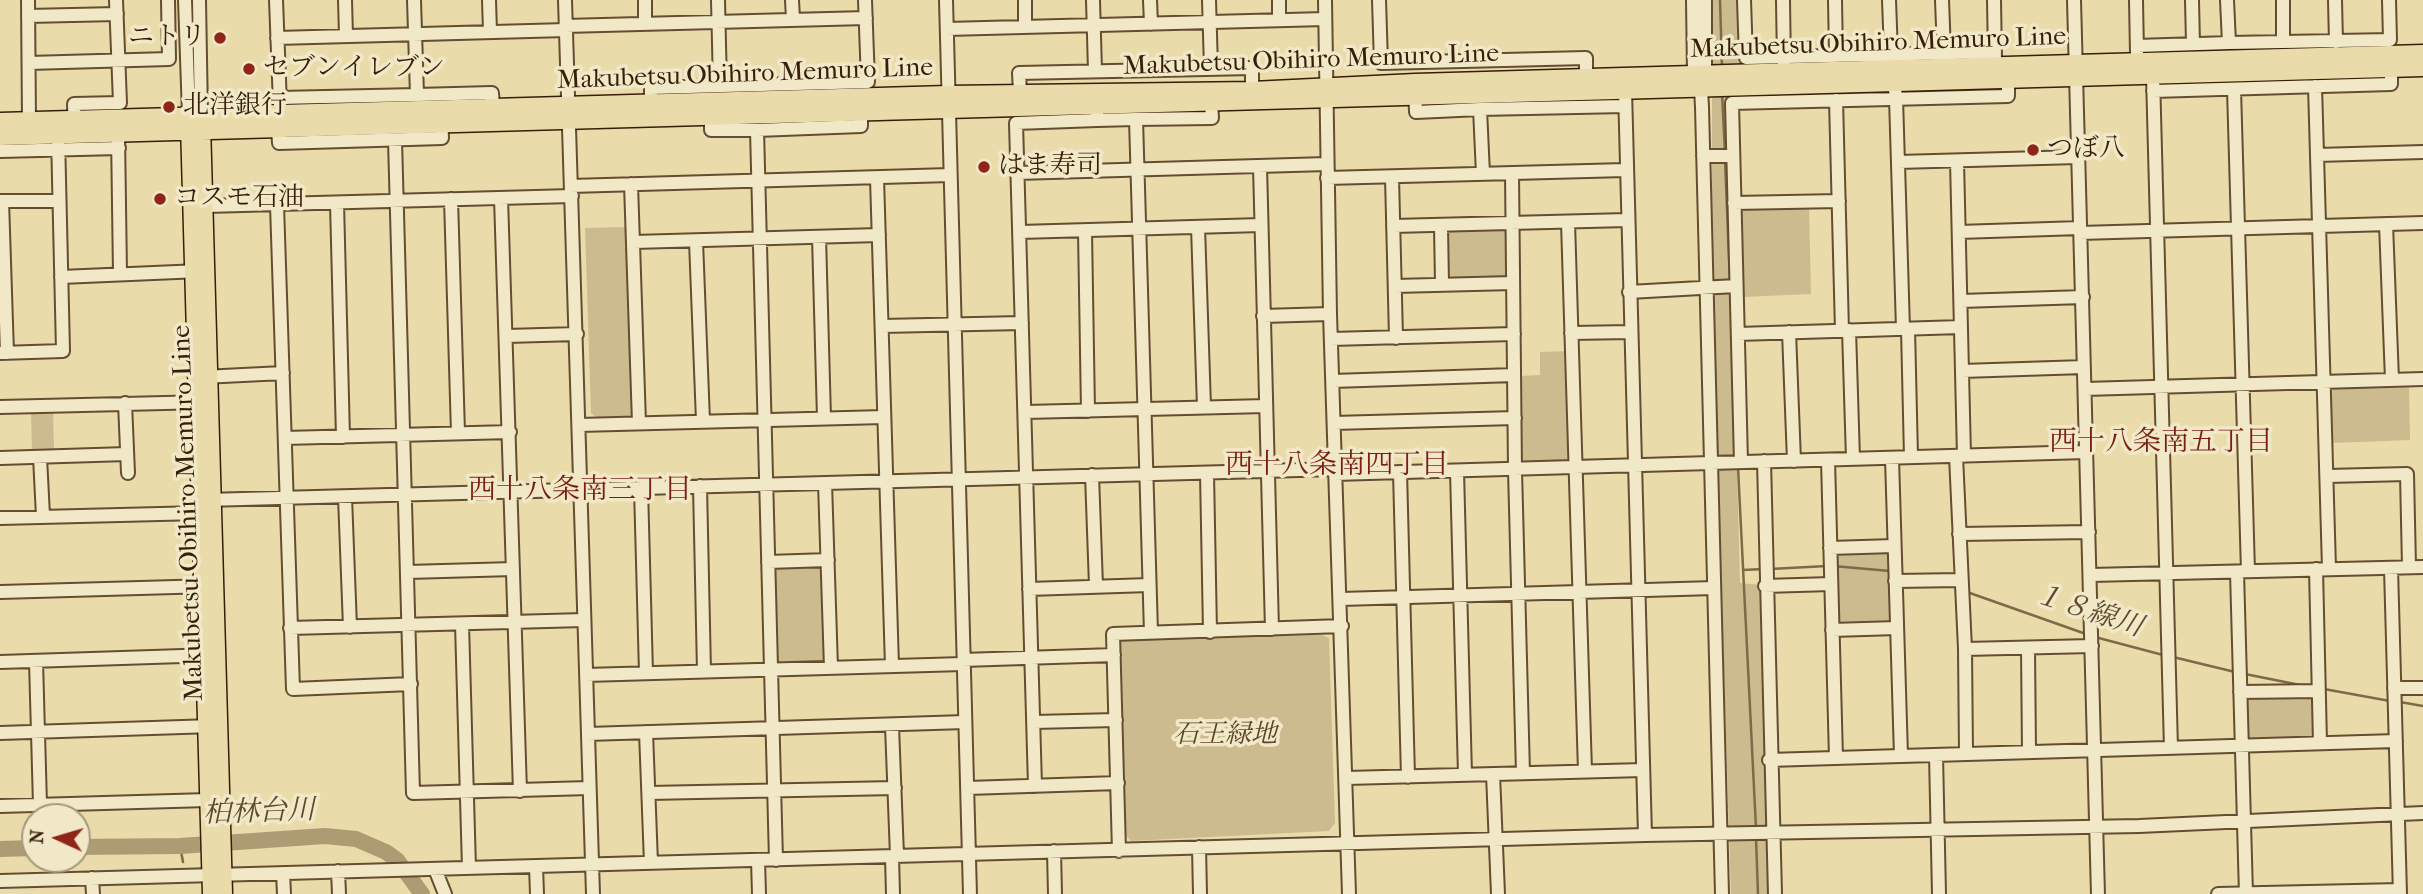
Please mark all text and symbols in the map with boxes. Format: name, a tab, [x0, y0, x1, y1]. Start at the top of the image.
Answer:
place label: ニトリ	[128, 22, 206, 54]
street label: Makubetsu Obihiro Memuro Line	[1689, 22, 2067, 66]
marker: ニトリ	[212, 30, 228, 46]
street label: Makubetsu Obihiro Memuro Line	[1122, 39, 1500, 83]
place label: セブンイレブン	[263, 53, 445, 85]
street label: Makubetsu Obihiro Memuro Line	[556, 53, 934, 97]
marker: セブンイレブン	[241, 61, 257, 77]
place label: 北洋銀行	[183, 91, 287, 123]
marker: 北洋銀行	[161, 99, 177, 115]
place label: つぼ八	[2047, 134, 2125, 166]
marker: つぼ八	[2025, 142, 2041, 158]
place label: はま寿司	[998, 151, 1102, 183]
marker: はま寿司	[976, 159, 992, 175]
place label: コスモ石油	[174, 183, 304, 215]
marker: コスモ石油	[152, 191, 168, 207]
street label: Makubetsu Obihiro Memuro Line	[167, 324, 211, 702]
district label: 西十八条南五丁目	[2049, 426, 2273, 460]
district label: 西十八条南四丁目	[1225, 449, 1449, 483]
district label: 西十八条南三丁目	[468, 474, 692, 508]
water label: １８線川	[2030, 579, 2146, 645]
park label: 石王緑地	[1173, 720, 1277, 752]
water label: 柏林台川	[202, 794, 316, 832]
north arrow	[21, 803, 91, 873]
text: N	[26, 829, 49, 845]

